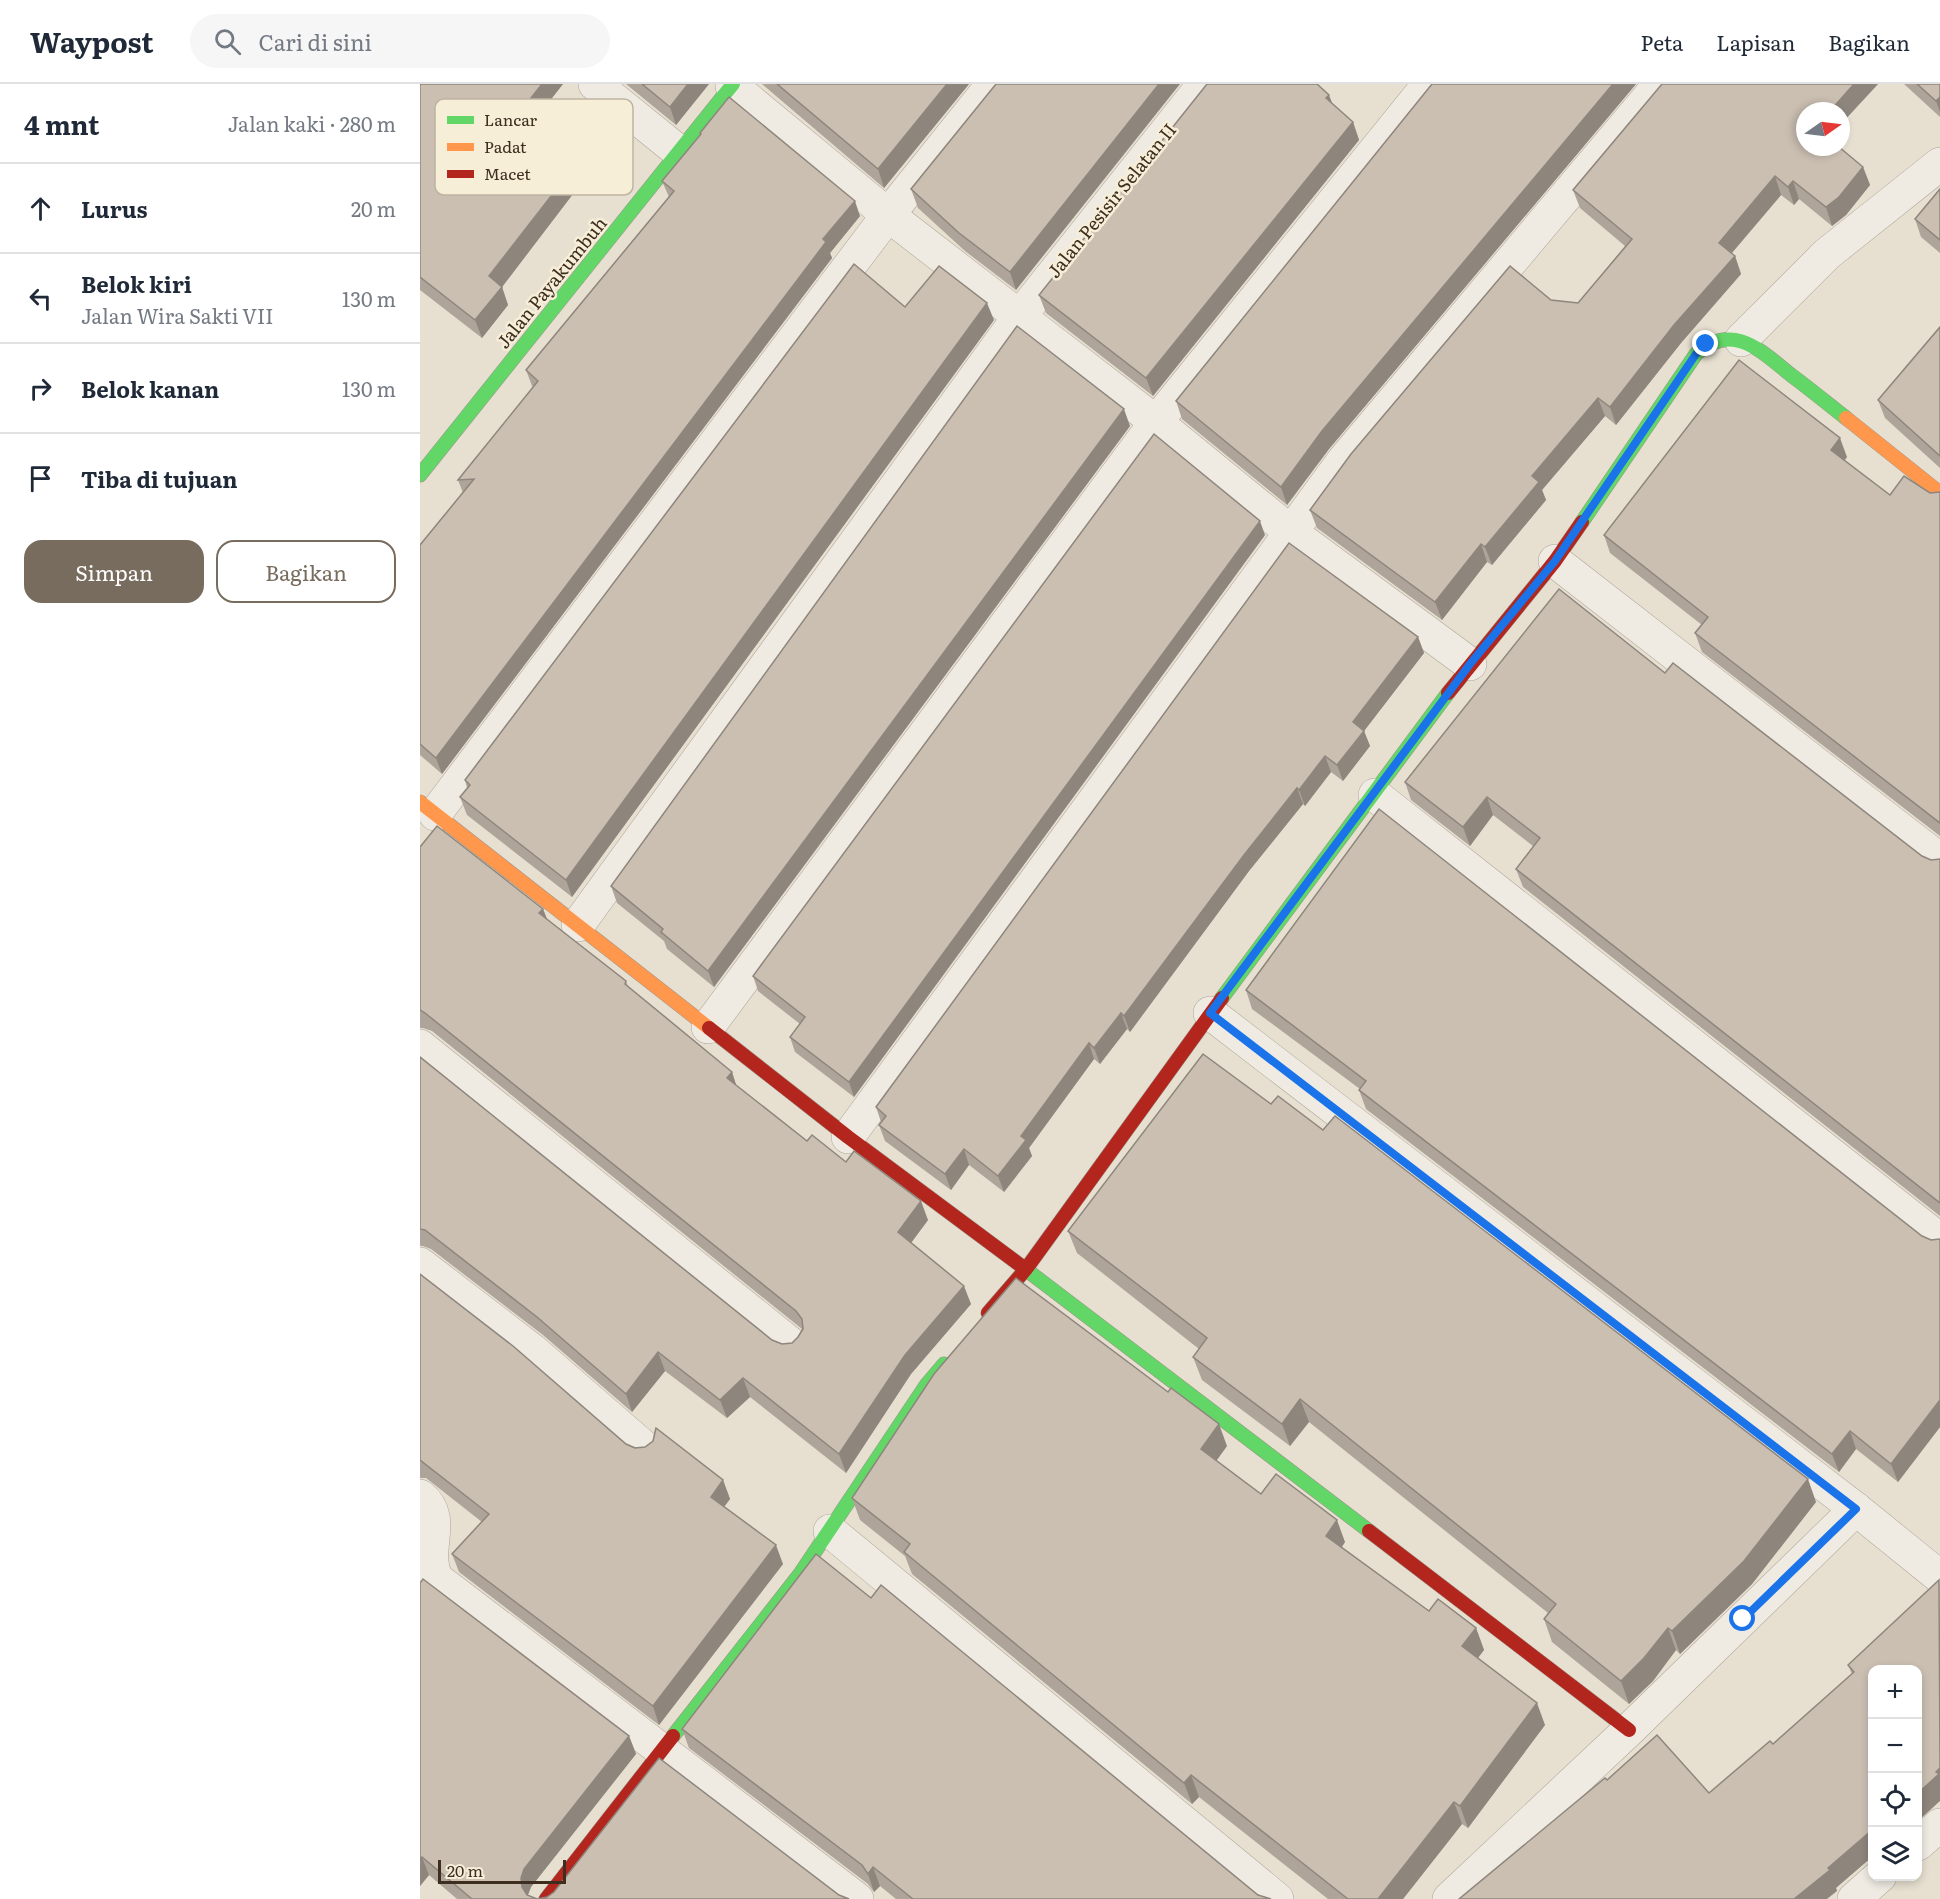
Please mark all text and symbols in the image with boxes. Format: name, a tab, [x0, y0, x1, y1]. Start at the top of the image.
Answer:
search box	[190, 14, 610, 68]
text: Waypost	[30, 20, 154, 62]
icon: search	[211, 25, 244, 58]
text: Cari di sini	[259, 25, 372, 58]
text: Peta	[1641, 26, 1683, 57]
text: Lapisan	[1716, 26, 1795, 57]
text: Bagikan	[1828, 26, 1910, 57]
legend	[435, 99, 633, 195]
north arrow	[1796, 102, 1850, 156]
text: 4 mnt	[24, 104, 99, 143]
text: Lancar	[484, 107, 538, 131]
text: Jalan kaki · 280 m	[228, 108, 396, 138]
street label: Jalan Pesisir Selatan II	[1040, 117, 1182, 283]
text: Padat	[484, 134, 527, 158]
text: Macet	[484, 161, 531, 185]
icon: ahead	[24, 192, 57, 225]
text: Lurus	[81, 192, 148, 225]
text: 20 m	[351, 193, 396, 223]
street label: Jalan Payakumbuh	[489, 210, 613, 354]
text: Belok kiri	[81, 267, 192, 300]
icon: left	[24, 282, 57, 315]
text: 130 m	[342, 283, 396, 313]
text: Jalan Wira Sakti VII	[81, 300, 273, 330]
route end	[1692, 330, 1718, 356]
icon: right	[24, 372, 57, 405]
text: Belok kanan	[81, 372, 219, 405]
text: 130 m	[342, 373, 396, 403]
icon: arrive	[24, 462, 57, 495]
text: Tiba di tujuan	[81, 462, 237, 495]
button: Simpan	[24, 540, 204, 603]
button: Bagikan	[216, 540, 396, 603]
route start	[1729, 1605, 1755, 1631]
map controls	[1868, 1665, 1922, 1881]
button: +	[1868, 1665, 1922, 1719]
button: −	[1868, 1719, 1922, 1773]
button: locate	[1868, 1773, 1922, 1827]
button: layers	[1868, 1827, 1922, 1881]
scale bar	[438, 1857, 566, 1884]
text: 20 m	[447, 1858, 483, 1882]

